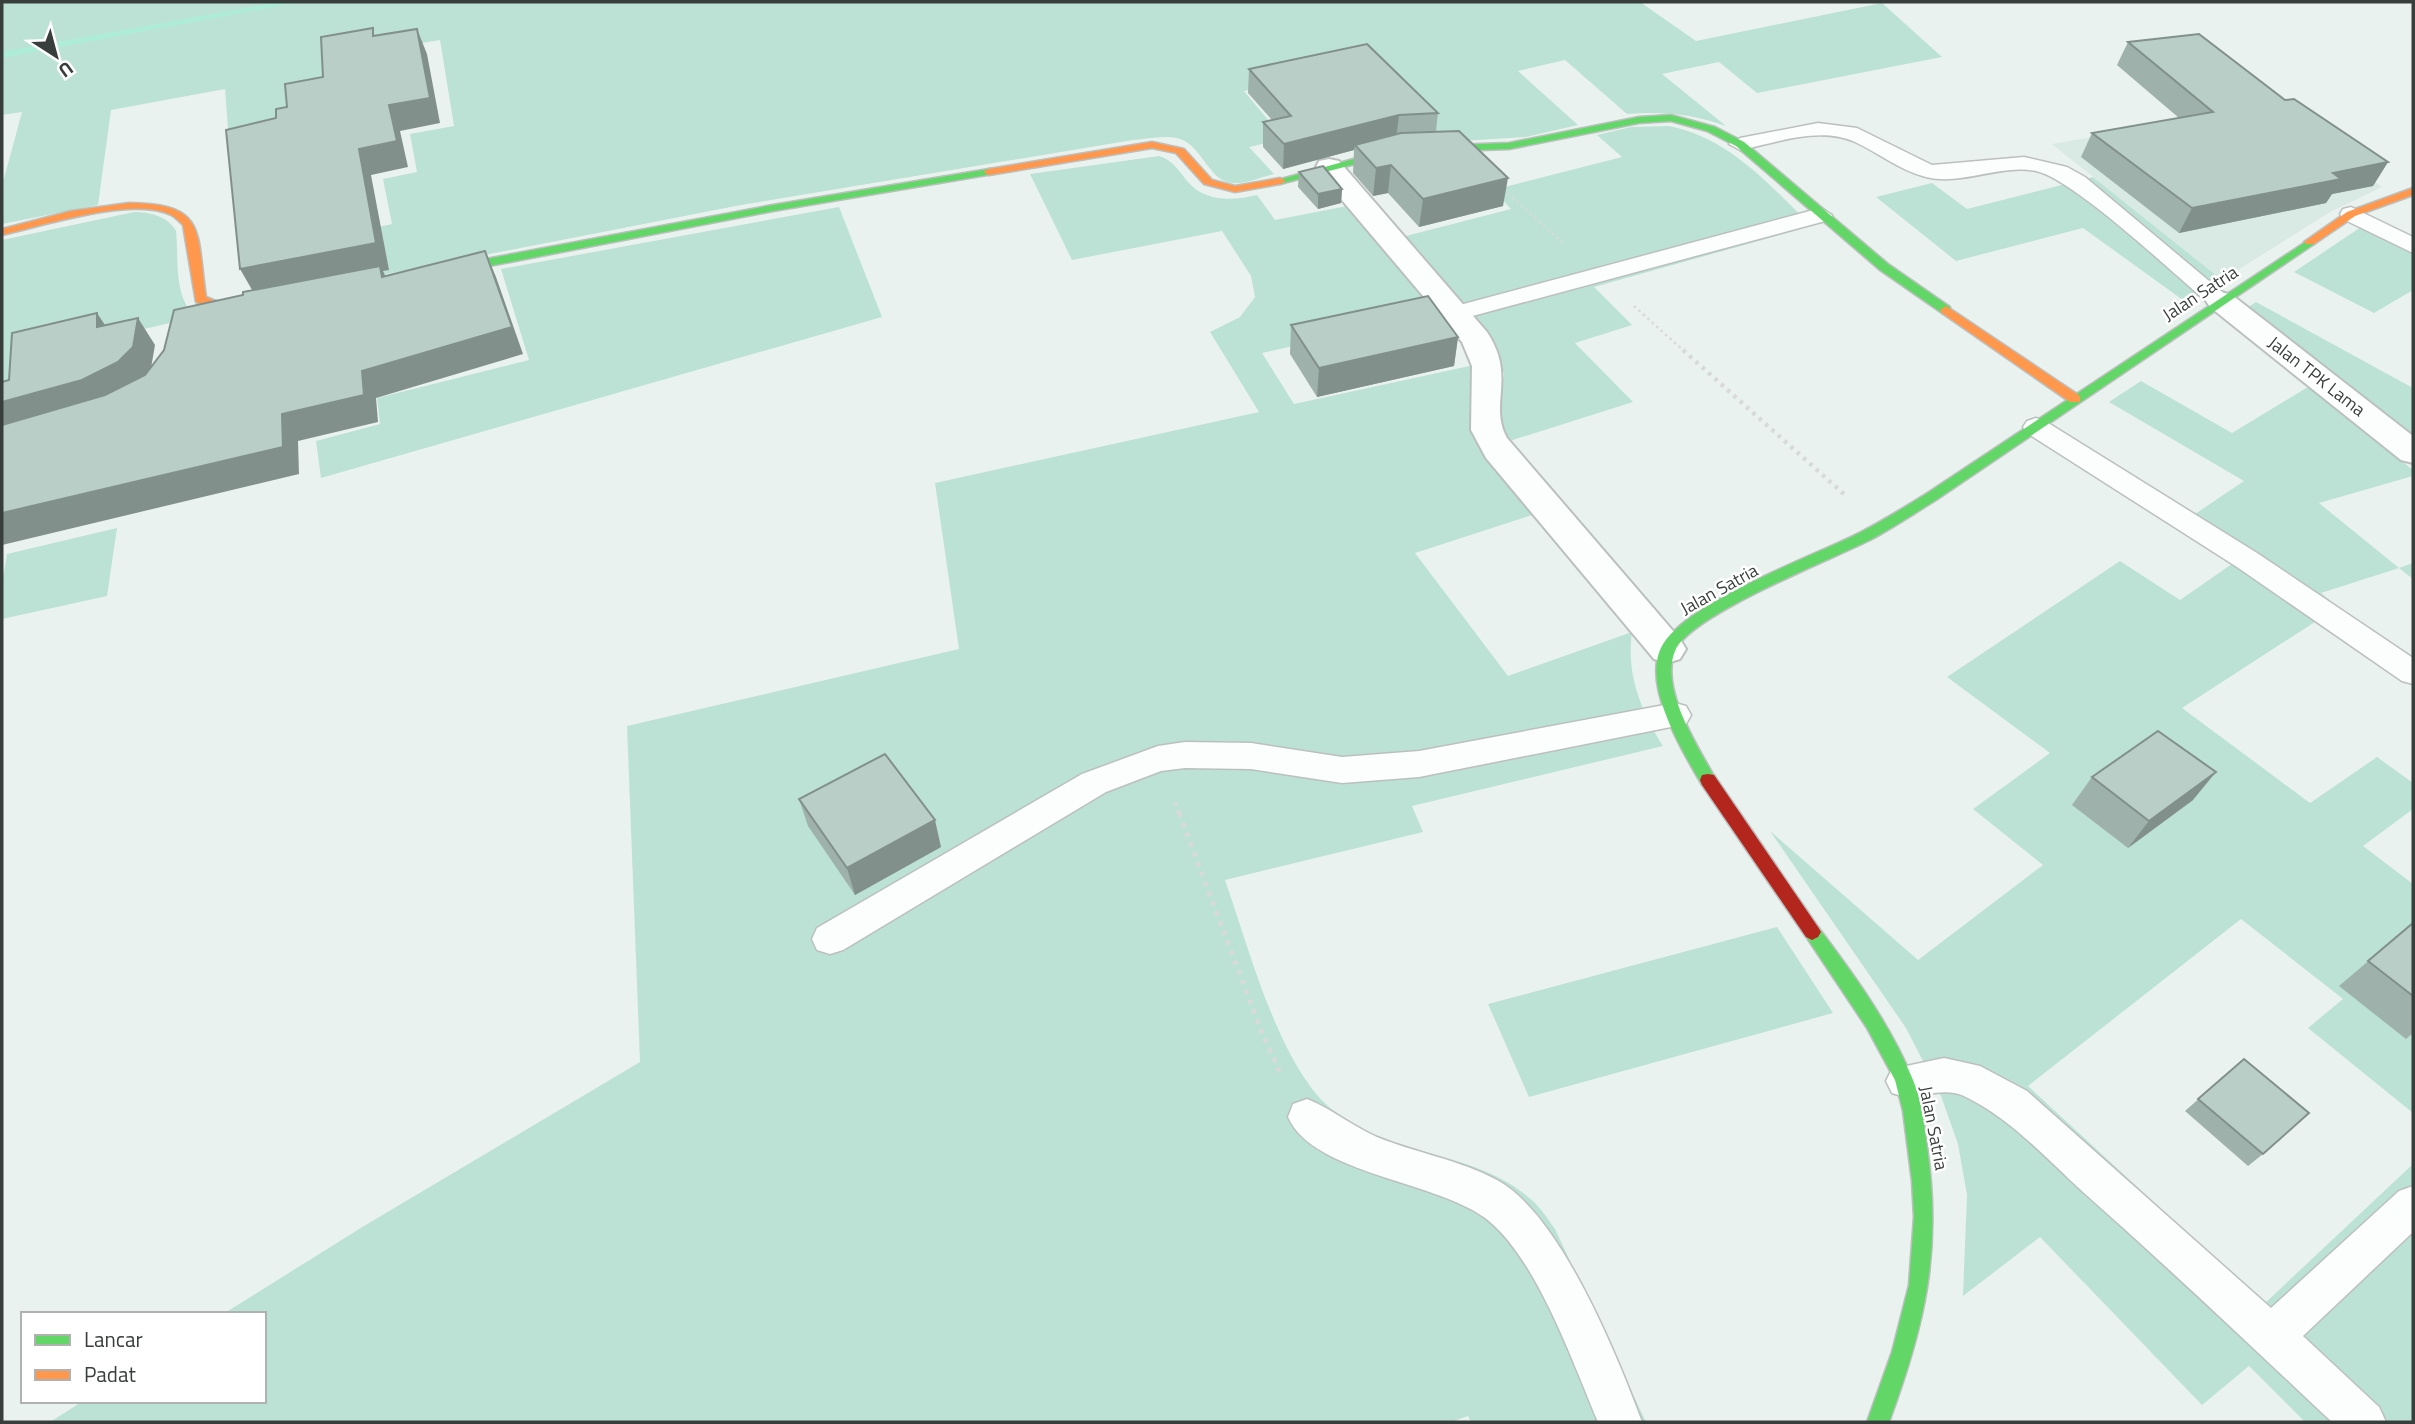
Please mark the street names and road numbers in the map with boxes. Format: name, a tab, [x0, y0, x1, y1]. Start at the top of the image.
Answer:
street label: Jalan Satria	[2157, 258, 2243, 328]
street label: Jalan TPK Lama	[2263, 329, 2371, 423]
street label: Jalan Satria	[1675, 557, 1763, 621]
street label: Jalan Satria	[1913, 1084, 1955, 1172]

